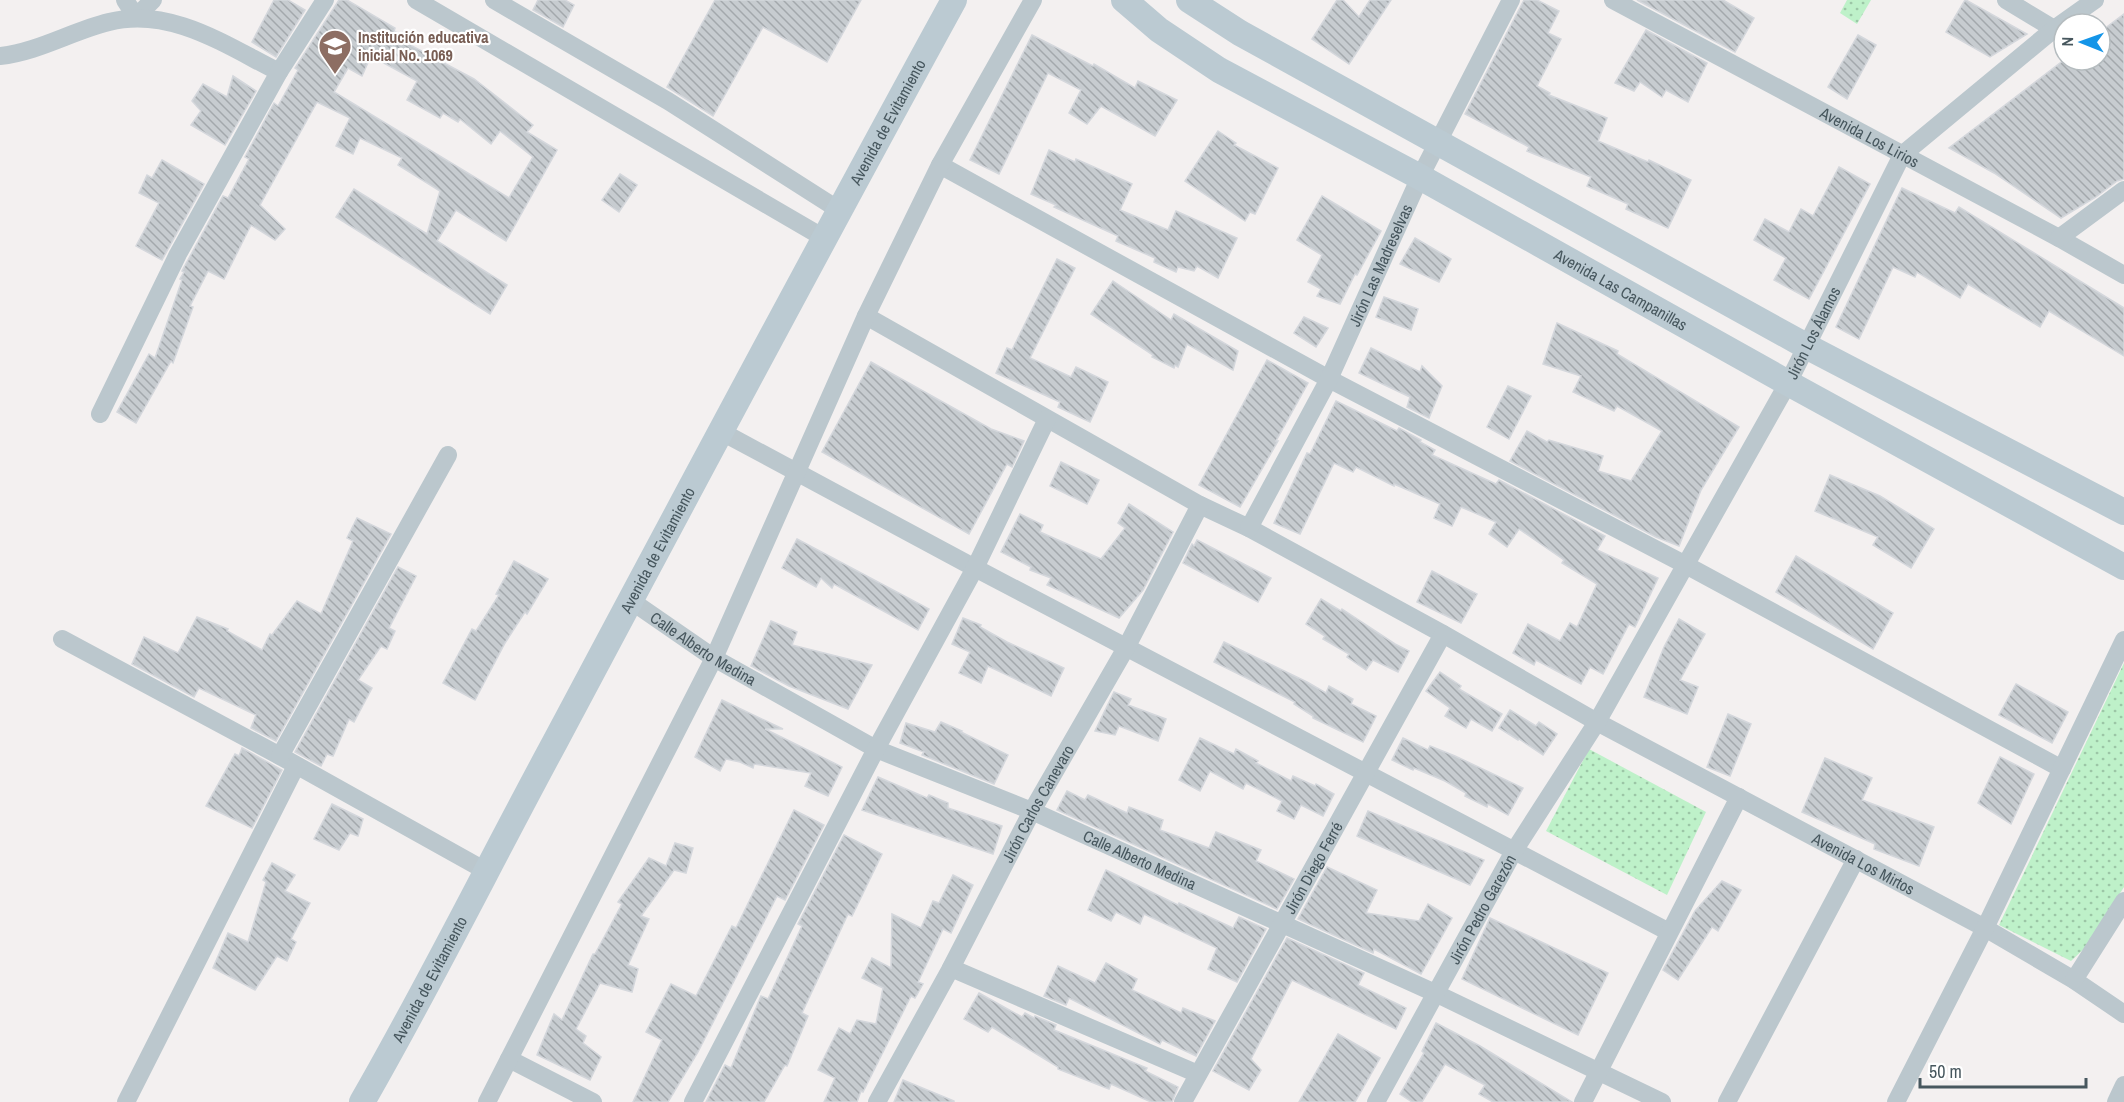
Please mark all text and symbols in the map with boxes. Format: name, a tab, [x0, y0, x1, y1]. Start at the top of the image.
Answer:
north arrow	[2052, 12, 2112, 72]
place label: Institución educativa inicial No. 1069	[358, 26, 489, 66]
school or university icon: Institución educativa inicial No. 1069	[317, 28, 353, 75]
text: N	[2056, 37, 2078, 47]
street label: Avenida de Evitamiento	[844, 55, 931, 190]
street label: Avenida Los Lirios	[1815, 101, 1923, 172]
street label: Jirón Las Madreselvas	[1343, 200, 1417, 330]
street label: Avenida Las Campanillas	[1549, 243, 1691, 335]
street label: Jirón Los Álamos	[1781, 283, 1845, 383]
street label: Avenida de Evitamiento	[614, 483, 700, 618]
street label: Calle Alberto Medina	[646, 606, 761, 691]
street label: Jirón Carlos Canevaro	[996, 741, 1079, 866]
street label: Jirón Diego Ferré	[1279, 818, 1348, 918]
street label: Calle Alberto Medina	[1080, 825, 1200, 895]
street label: Avenida Los Mirtos	[1808, 827, 1918, 900]
street label: Jirón Pedro Garezón	[1443, 851, 1521, 968]
street label: Avenida de Evitamiento	[386, 912, 472, 1047]
scale bar	[1920, 1051, 2086, 1089]
text: 50 m	[1929, 1059, 1962, 1084]

